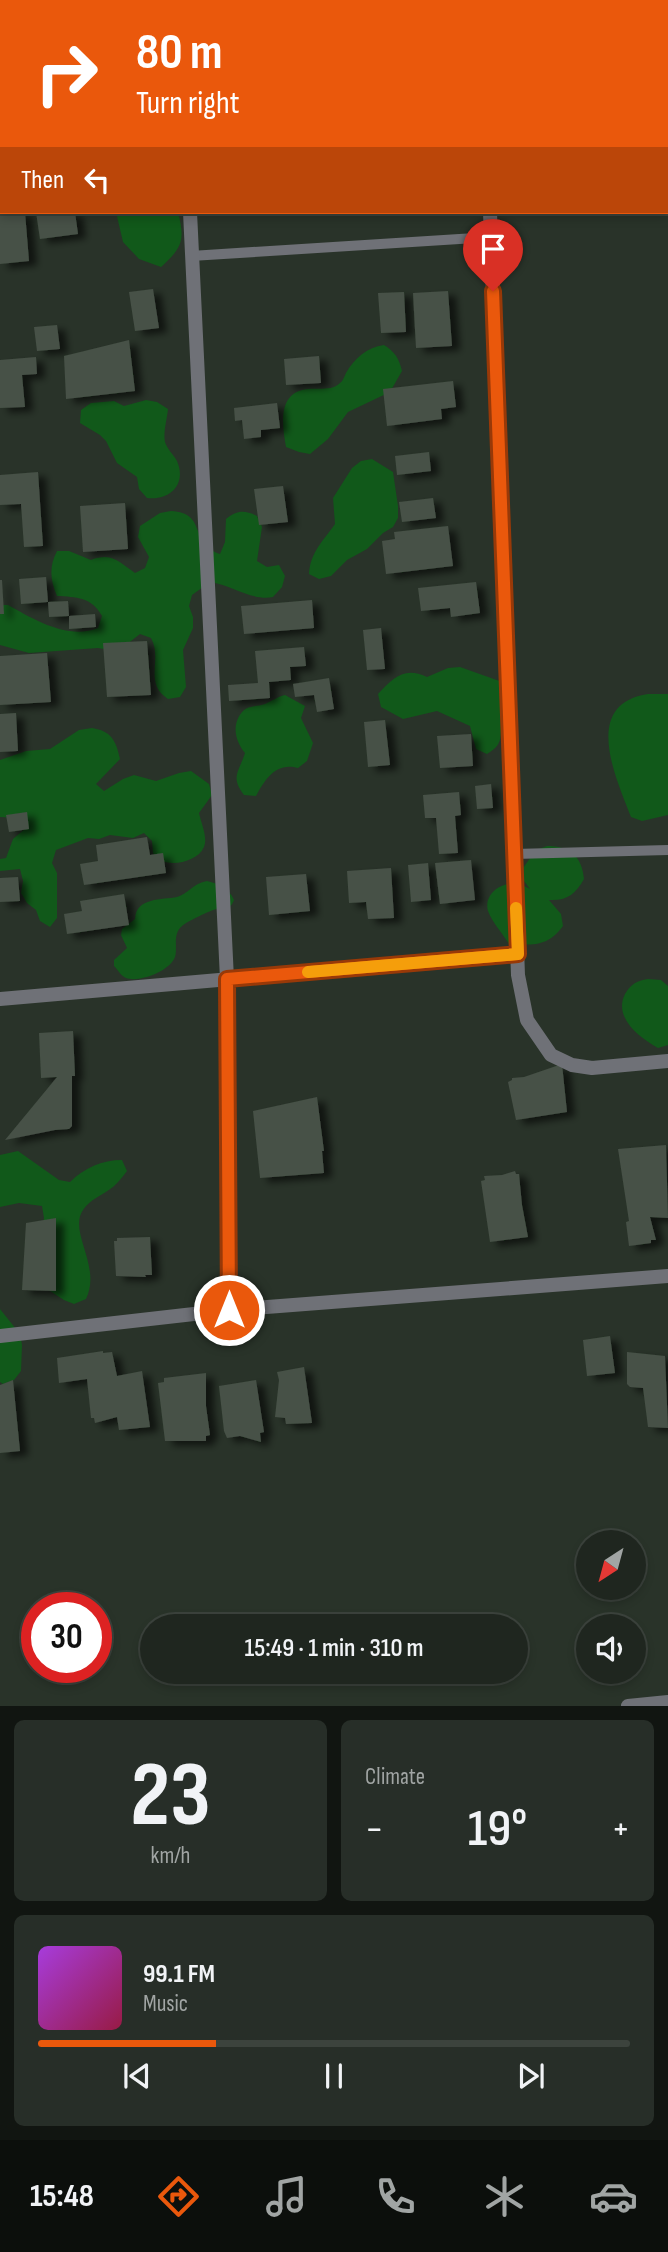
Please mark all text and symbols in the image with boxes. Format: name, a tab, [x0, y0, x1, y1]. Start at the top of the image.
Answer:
text: 80 m	[136, 24, 223, 83]
icon: right	[21, 28, 112, 119]
text: Turn right	[136, 84, 240, 123]
icon: left	[78, 161, 116, 199]
text: Then	[21, 165, 64, 196]
pin	[463, 219, 523, 291]
icon: arrive	[474, 230, 512, 268]
position arrow	[192, 1273, 266, 1347]
north arrow	[576, 1530, 646, 1600]
map controls	[576, 1530, 646, 1684]
speed limit sign: 30	[21, 1592, 112, 1683]
button: sound	[576, 1614, 646, 1684]
text: 15:49 · 1 min · 310 m	[244, 1633, 424, 1664]
text: 23	[130, 1742, 211, 1851]
text: Climate	[365, 1763, 425, 1791]
text: 19°	[468, 1798, 527, 1861]
text: −	[365, 1807, 384, 1852]
text: +	[611, 1807, 630, 1852]
text: km/h	[151, 1842, 190, 1870]
text: 99.1 FM	[143, 1959, 215, 1990]
text: Music	[143, 1990, 188, 2018]
icon: previous	[118, 2057, 156, 2095]
icon: pause	[315, 2057, 353, 2095]
icon: next	[512, 2057, 550, 2095]
icon: directions	[154, 2172, 203, 2221]
icon: music	[262, 2172, 311, 2221]
icon: phone	[371, 2172, 420, 2221]
icon: climate	[480, 2172, 529, 2221]
icon: car	[589, 2172, 638, 2221]
text: 15:48	[30, 2177, 94, 2216]

